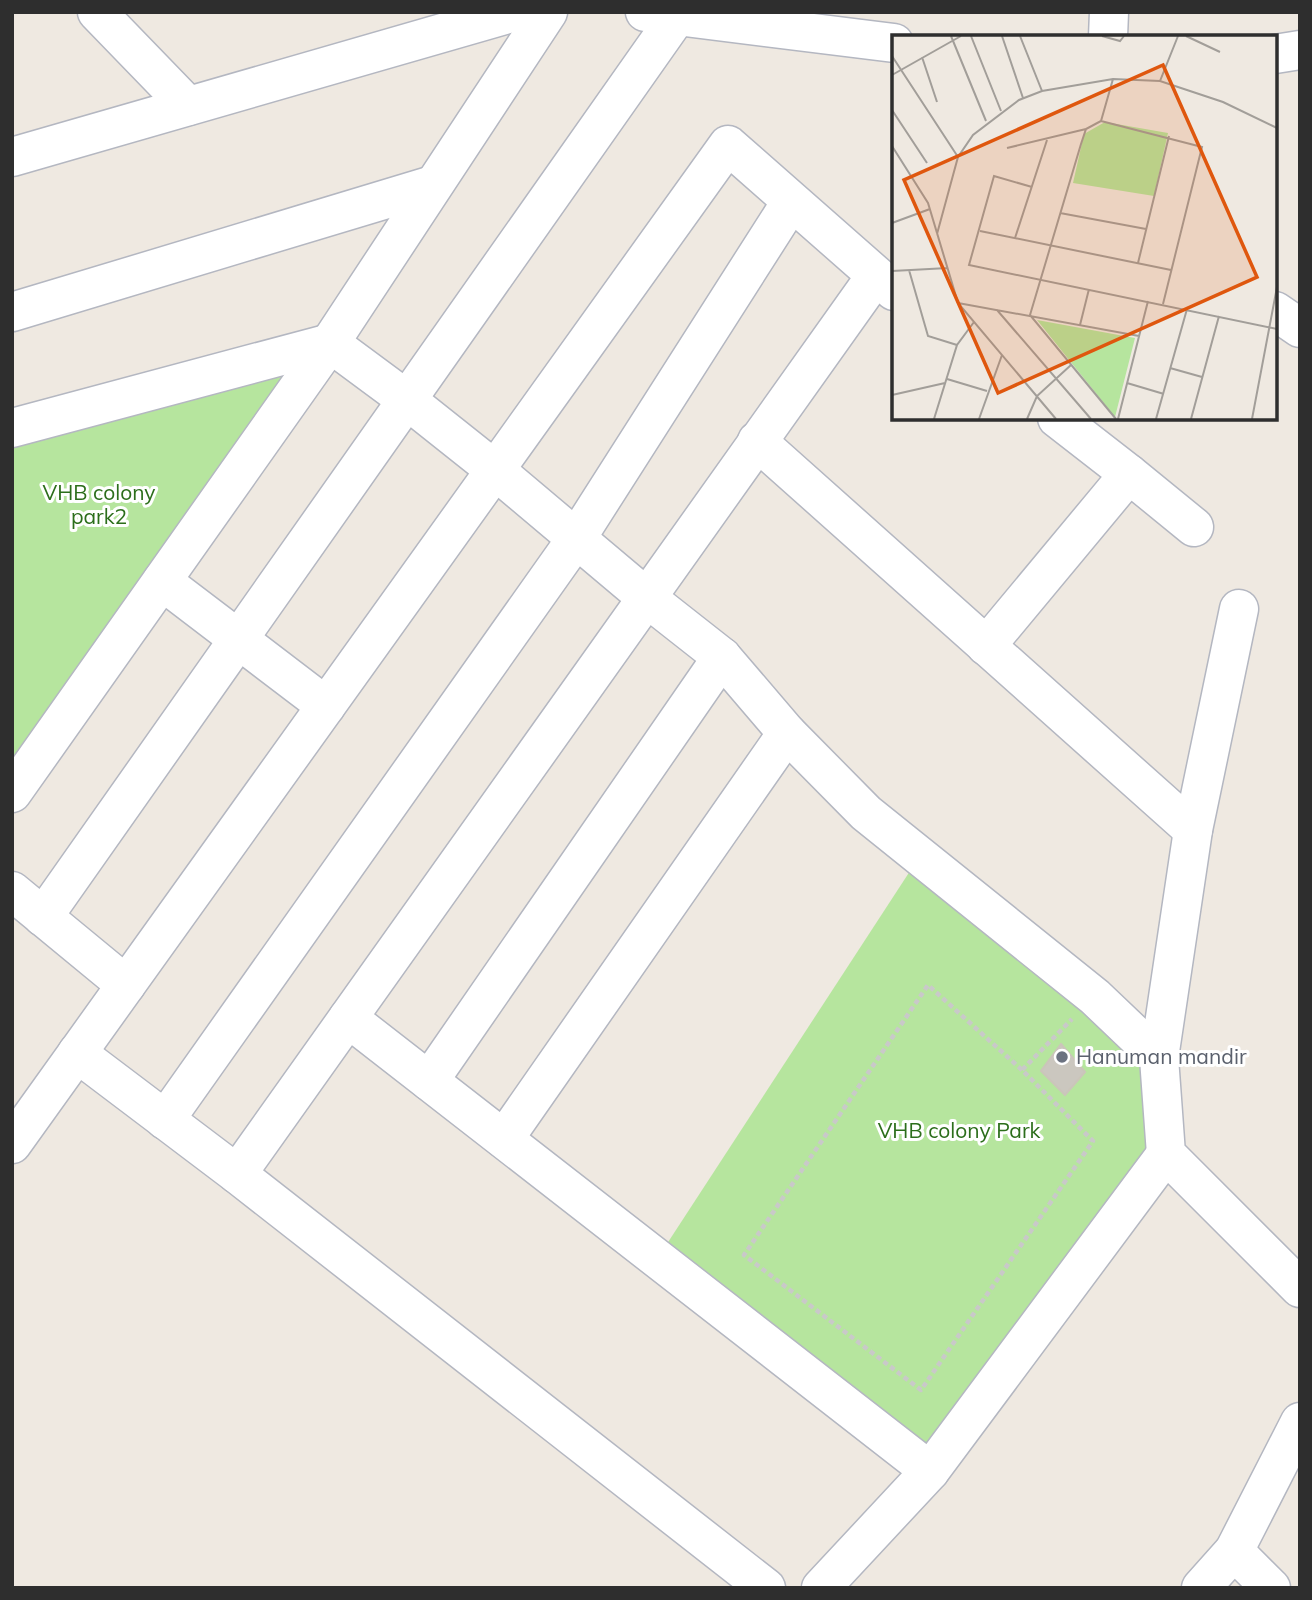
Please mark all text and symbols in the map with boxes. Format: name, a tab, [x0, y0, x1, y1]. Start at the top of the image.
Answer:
inset map	[892, 35, 1277, 420]
park label: VHB colony park2	[42, 479, 156, 529]
place label: Hanuman mandir	[1076, 1043, 1247, 1069]
marker: Hanuman mandir	[1054, 1049, 1070, 1065]
park label: VHB colony Park	[878, 1117, 1041, 1143]

